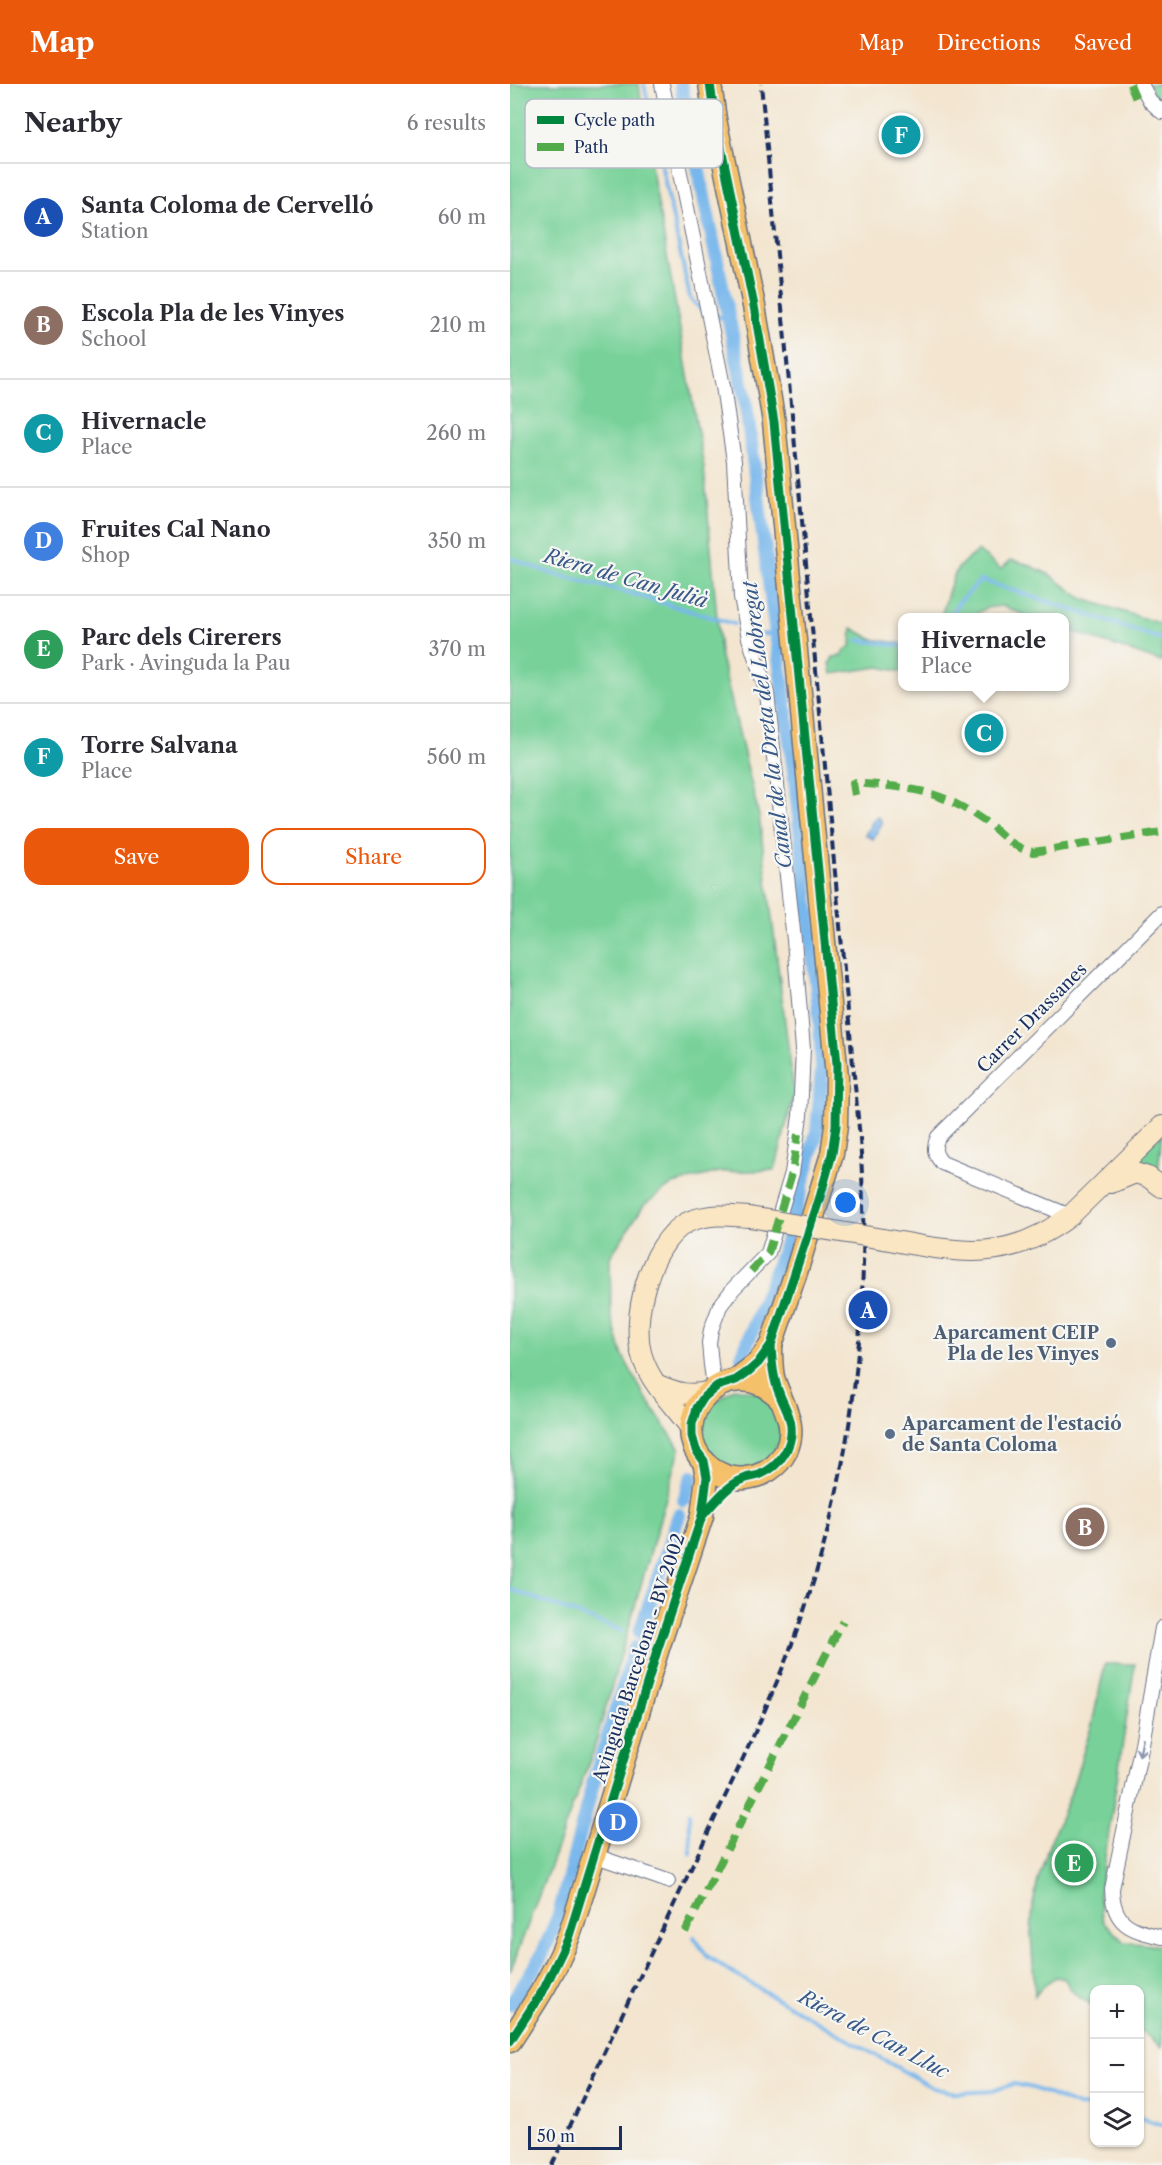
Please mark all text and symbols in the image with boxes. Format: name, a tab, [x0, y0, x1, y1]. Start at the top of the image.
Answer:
text: Map	[30, 25, 94, 59]
text: Map	[859, 30, 904, 55]
text: Directions	[937, 30, 1041, 55]
text: Saved	[1074, 30, 1132, 55]
legend	[525, 99, 723, 168]
text: Nearby	[24, 107, 122, 139]
text: Cycle path	[574, 110, 655, 130]
text: 6 results	[407, 111, 486, 135]
pin: F	[882, 112, 920, 158]
text: Path	[574, 137, 608, 157]
text: Santa Coloma de Cervelló	[81, 192, 373, 219]
text: A	[36, 205, 51, 229]
text: 60 m	[438, 205, 486, 229]
text: Station	[81, 219, 149, 243]
text: Escola Pla de les Vinyes	[81, 300, 345, 327]
text: B	[36, 313, 51, 337]
text: 210 m	[429, 313, 486, 337]
text: School	[81, 327, 146, 351]
text: Hivernacle	[81, 408, 206, 435]
text: C	[35, 421, 52, 445]
text: 260 m	[426, 421, 486, 445]
text: Place	[81, 435, 132, 459]
text: Fruites Cal Nano	[81, 516, 271, 543]
text: D	[35, 529, 52, 553]
text: 350 m	[428, 529, 486, 553]
text: Shop	[81, 543, 130, 567]
water label: Riera de Can Julià	[540, 543, 710, 613]
water label: Canal de la Dreta del Llobregat	[737, 579, 797, 870]
popup	[898, 613, 1069, 691]
text: Parc dels Cirerers	[81, 624, 282, 651]
text: Hivernacle	[921, 627, 1046, 654]
text: E	[36, 637, 51, 661]
text: 370 m	[429, 637, 486, 661]
text: Park · Avinguda la Pau	[81, 651, 291, 675]
text: Place	[921, 654, 972, 678]
pin: C	[964, 710, 1004, 756]
text: Torre Salvana	[81, 732, 238, 759]
text: F	[37, 745, 50, 769]
text: 560 m	[427, 745, 486, 769]
text: Place	[81, 759, 132, 783]
button: Save	[24, 828, 249, 885]
button: Share	[261, 828, 486, 885]
street label: Carrer Drassanes	[972, 958, 1092, 1078]
your location	[831, 1188, 860, 1217]
pin: A	[848, 1288, 888, 1332]
place label: Aparcament CEIP Pla de les Vinyes	[933, 1322, 1099, 1365]
marker: Aparcament CEIP Pla de les Vinyes	[1104, 1336, 1118, 1350]
place label: Aparcament de l'estació de Santa Coloma	[901, 1413, 1122, 1456]
marker: Aparcament de l'estació de Santa Coloma	[883, 1427, 897, 1441]
pin: B	[1066, 1504, 1104, 1550]
street label: Avinguda Barcelona - BV 2002	[588, 1531, 690, 1786]
one-way arrow	[1135, 1737, 1146, 1757]
pin: D	[598, 1800, 638, 1844]
pin: E	[1054, 1840, 1094, 1886]
water label: Riera de Can Lluc	[793, 1984, 954, 2084]
map controls	[1090, 1985, 1144, 2147]
button: +	[1090, 1985, 1144, 2039]
button: −	[1090, 2039, 1144, 2093]
button: layers	[1090, 2093, 1144, 2147]
scale bar	[528, 2123, 622, 2150]
text: 50 m	[537, 2126, 575, 2146]

